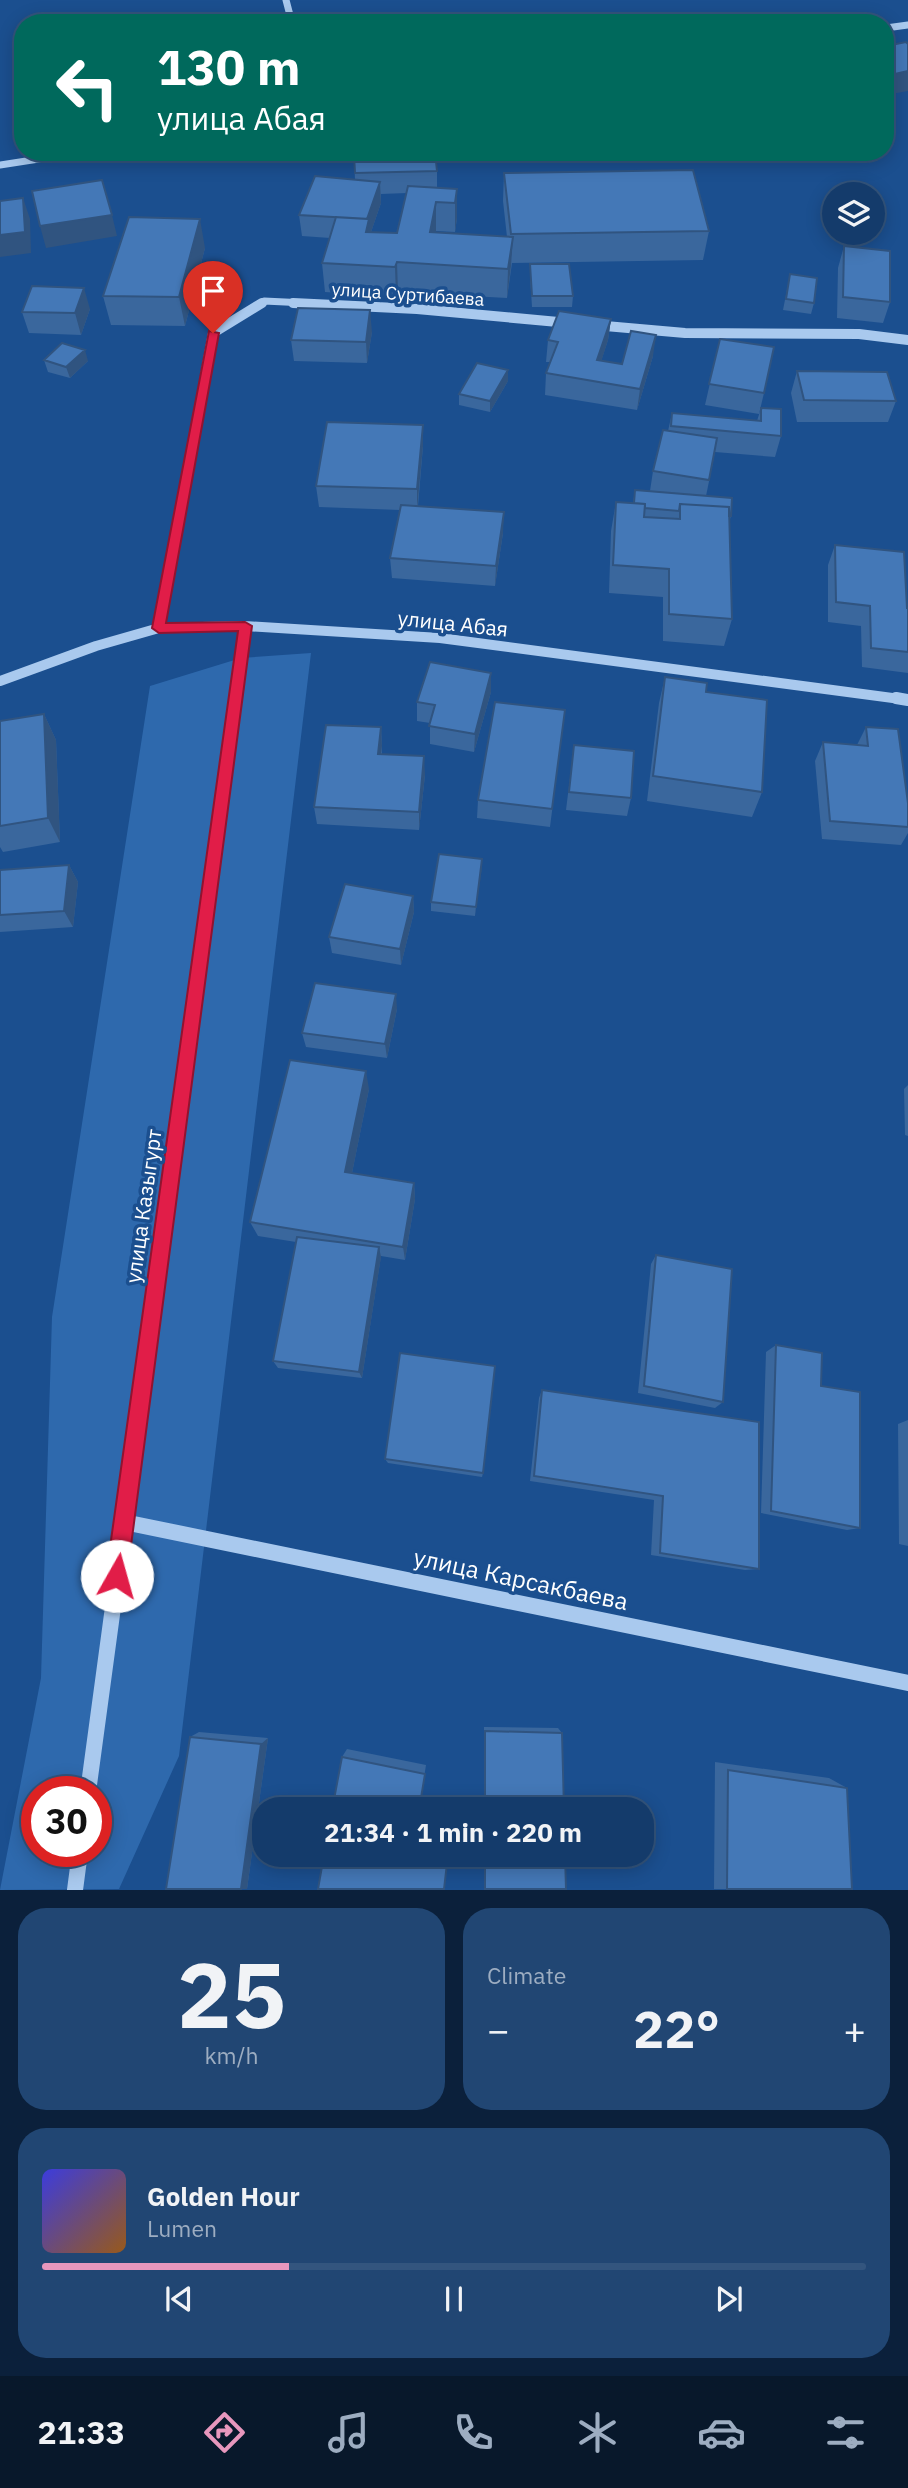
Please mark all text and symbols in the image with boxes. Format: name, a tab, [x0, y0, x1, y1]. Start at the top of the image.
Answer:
text: 130 m	[157, 35, 301, 98]
icon: left	[42, 42, 133, 133]
text: улица Абая	[157, 97, 326, 139]
map controls	[822, 182, 885, 245]
button: layers	[822, 182, 885, 245]
pin	[183, 261, 243, 333]
icon: arrive	[194, 272, 232, 310]
street label: улица Суртибаева	[331, 277, 485, 311]
street label: улица Абая	[396, 603, 510, 643]
street label: улица Казыгурт	[118, 1127, 168, 1285]
position arrow	[80, 1539, 154, 1613]
street label: улица Карсакбаева	[411, 1541, 631, 1617]
speed limit sign: 30	[21, 1776, 112, 1867]
text: 21:34 · 1 min · 220 m	[324, 1815, 582, 1849]
text: 25	[177, 1935, 286, 2053]
text: Climate	[487, 1960, 566, 1990]
text: 22°	[633, 1995, 720, 2062]
text: −	[487, 2005, 510, 2054]
text: +	[843, 2005, 866, 2054]
text: km/h	[204, 2040, 259, 2070]
text: Golden Hour	[147, 2179, 300, 2213]
text: Lumen	[147, 2213, 217, 2243]
icon: previous	[160, 2280, 198, 2318]
icon: pause	[435, 2280, 473, 2318]
icon: next	[710, 2280, 748, 2318]
icon: directions	[200, 2408, 249, 2457]
icon: music	[324, 2408, 373, 2457]
icon: phone	[449, 2408, 498, 2457]
icon: climate	[573, 2408, 622, 2457]
icon: car	[697, 2408, 746, 2457]
icon: filters	[821, 2408, 870, 2457]
text: 21:33	[38, 2411, 125, 2453]

